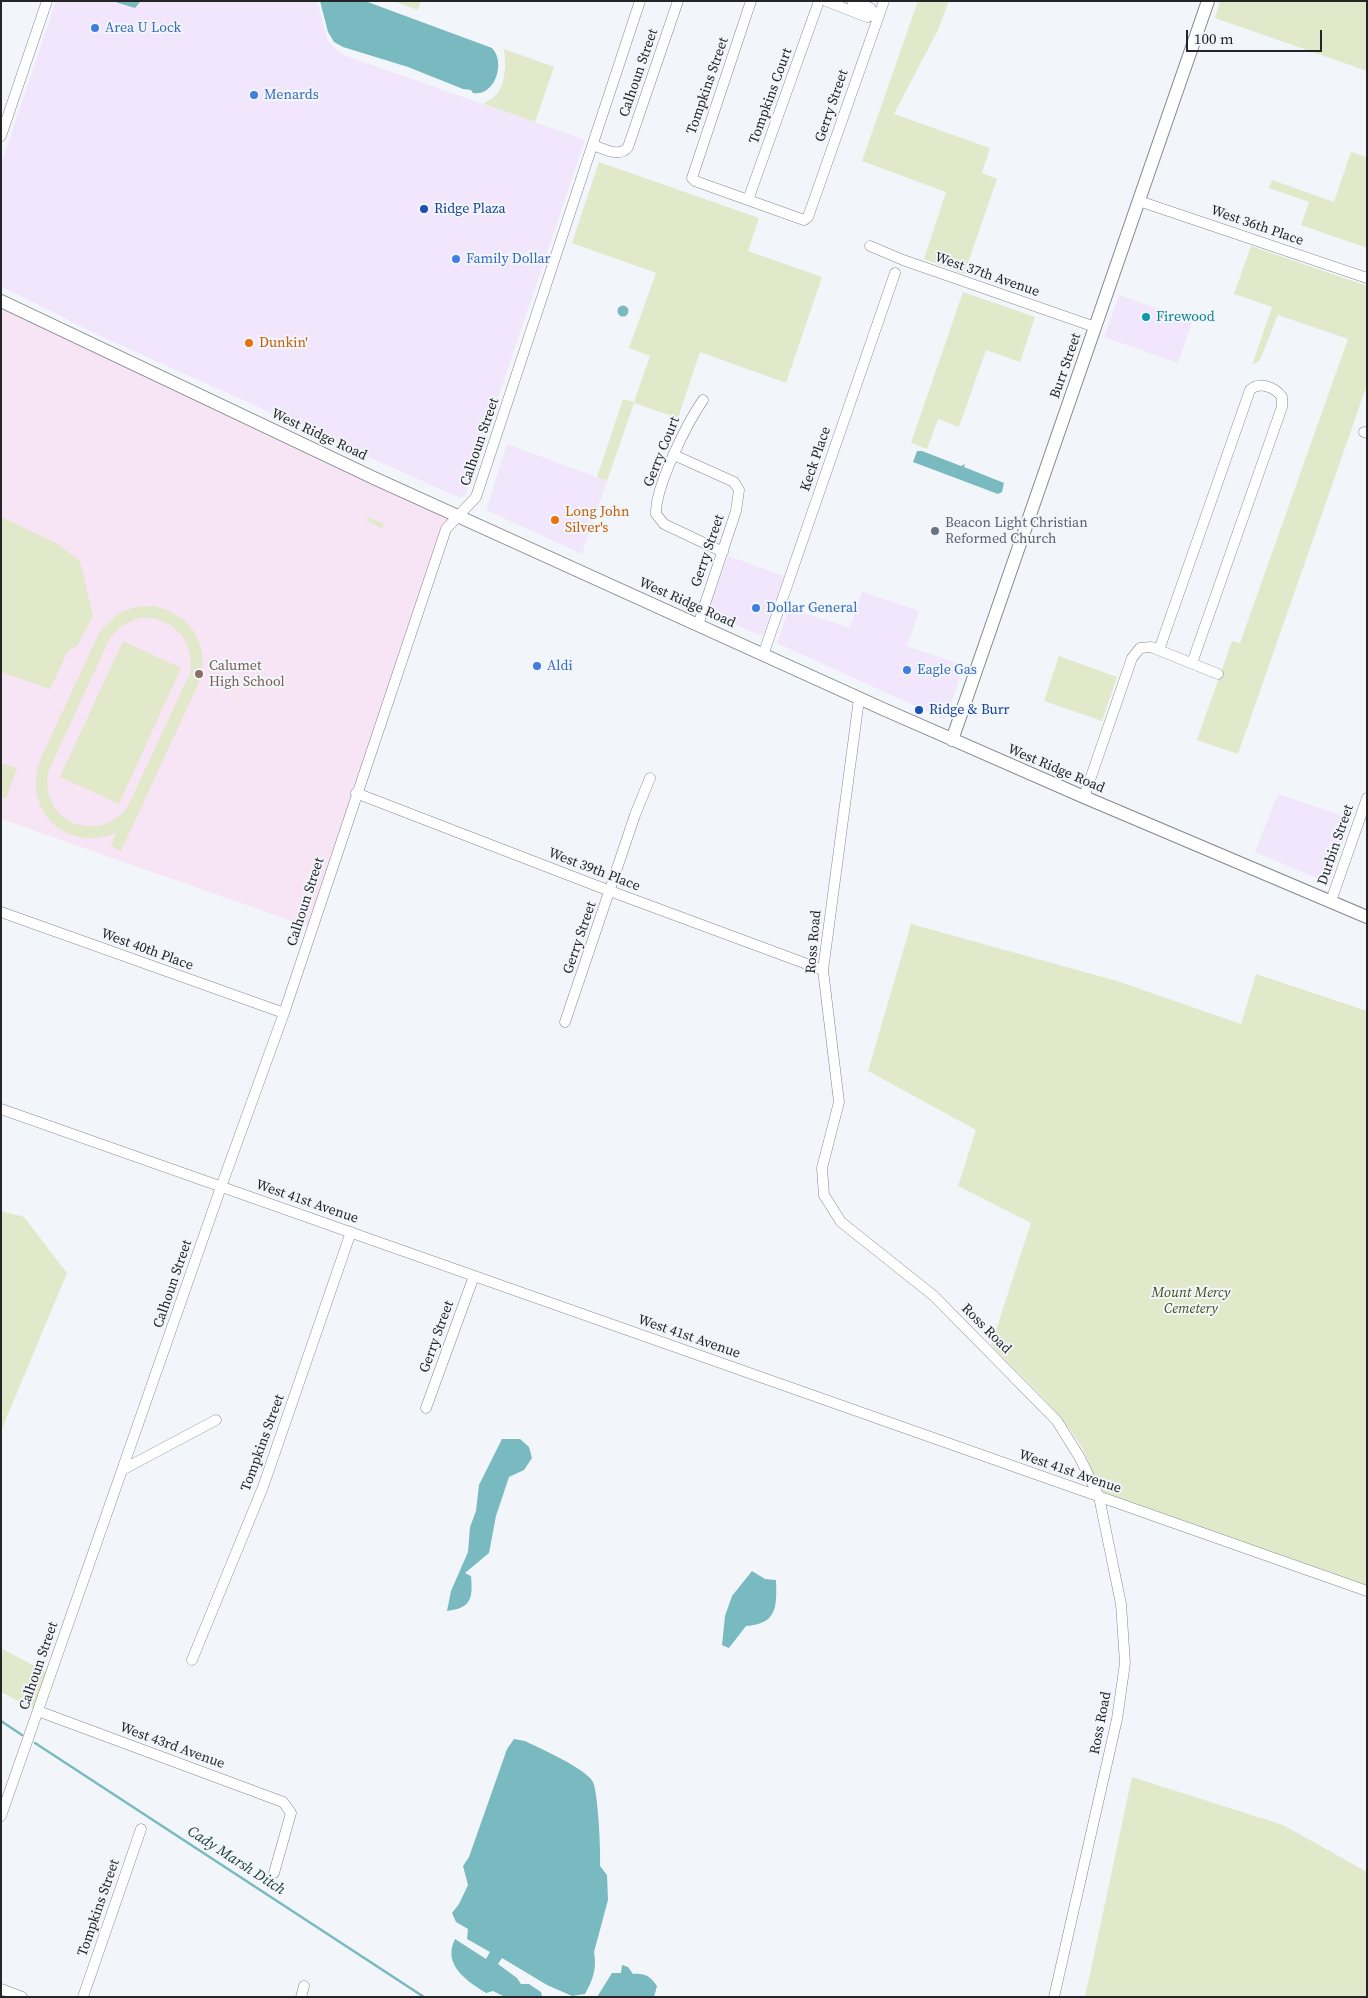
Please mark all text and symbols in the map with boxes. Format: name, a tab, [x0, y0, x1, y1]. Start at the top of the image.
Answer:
place label: Area U Lock	[105, 20, 181, 36]
scale bar	[1188, 20, 1324, 52]
marker: Area U Lock	[89, 22, 101, 34]
street label: Calhoun Street	[616, 27, 662, 119]
text: 100 m	[1194, 28, 1234, 49]
street label: Tompkins Street	[684, 35, 732, 137]
street label: Tompkins Court	[746, 46, 796, 146]
street label: Gerry Street	[812, 68, 852, 144]
place label: Menards	[264, 87, 319, 103]
marker: Menards	[248, 89, 260, 101]
place label: Ridge Plaza	[434, 201, 506, 217]
street label: West 36th Place	[1208, 202, 1306, 250]
marker: Ridge Plaza	[418, 203, 430, 215]
street label: West 37th Avenue	[932, 249, 1042, 301]
place label: Family Dollar	[466, 251, 551, 267]
marker: Family Dollar	[450, 253, 462, 265]
place label: Firewood	[1156, 309, 1215, 325]
marker: Firewood	[1140, 311, 1152, 323]
street label: Burr Street	[1047, 331, 1085, 401]
place label: Dunkin'	[259, 335, 308, 351]
marker: Dunkin'	[243, 337, 255, 349]
street label: Calhoun Street	[457, 396, 503, 488]
street label: West Ridge Road	[268, 405, 370, 465]
street label: Gerry Court	[640, 414, 684, 490]
street label: Keck Place	[797, 425, 835, 493]
place label: Long John Silver's	[565, 504, 629, 536]
street label: Gerry Street	[688, 513, 728, 589]
marker: Long John Silver's	[549, 514, 561, 526]
place label: Beacon Light Christian Reformed Church	[945, 515, 1088, 548]
marker: Beacon Light Christian Reformed Church	[929, 525, 941, 537]
street label: West Ridge Road	[636, 574, 738, 632]
place label: Dollar General	[766, 600, 857, 616]
marker: Dollar General	[750, 602, 762, 614]
place label: Calumet High School	[209, 658, 285, 690]
place label: Aldi	[547, 658, 573, 674]
marker: Aldi	[531, 660, 543, 672]
place label: Eagle Gas	[917, 662, 977, 678]
marker: Eagle Gas	[901, 664, 913, 676]
marker: Calumet High School	[193, 668, 205, 680]
place label: Ridge & Burr	[929, 702, 1009, 718]
marker: Ridge & Burr	[913, 704, 925, 716]
street label: West Ridge Road	[1005, 741, 1107, 797]
street label: Durbin Street	[1314, 803, 1358, 887]
street label: West 39th Place	[546, 845, 642, 895]
street label: Calhoun Street	[284, 856, 328, 948]
street label: Gerry Street	[560, 900, 600, 976]
street label: Ross Road	[803, 909, 825, 975]
street label: West 40th Place	[99, 926, 195, 974]
street label: West 41st Avenue	[254, 1177, 360, 1227]
street label: Calhoun Street	[150, 1238, 196, 1330]
park label: Mount Mercy Cemetery	[1152, 1285, 1230, 1318]
street label: Gerry Street	[416, 1299, 458, 1375]
street label: Ross Road	[958, 1301, 1014, 1357]
street label: West 41st Avenue	[636, 1312, 742, 1362]
street label: Tompkins Street	[238, 1392, 288, 1494]
street label: West 41st Avenue	[1017, 1447, 1123, 1497]
street label: Calhoun Street	[16, 1620, 62, 1712]
street label: Ross Road	[1087, 1690, 1115, 1756]
street label: West 43rd Avenue	[117, 1719, 227, 1773]
water label: Cady Marsh Ditch	[184, 1823, 288, 1899]
street label: Tompkins Street	[75, 1857, 123, 1959]

